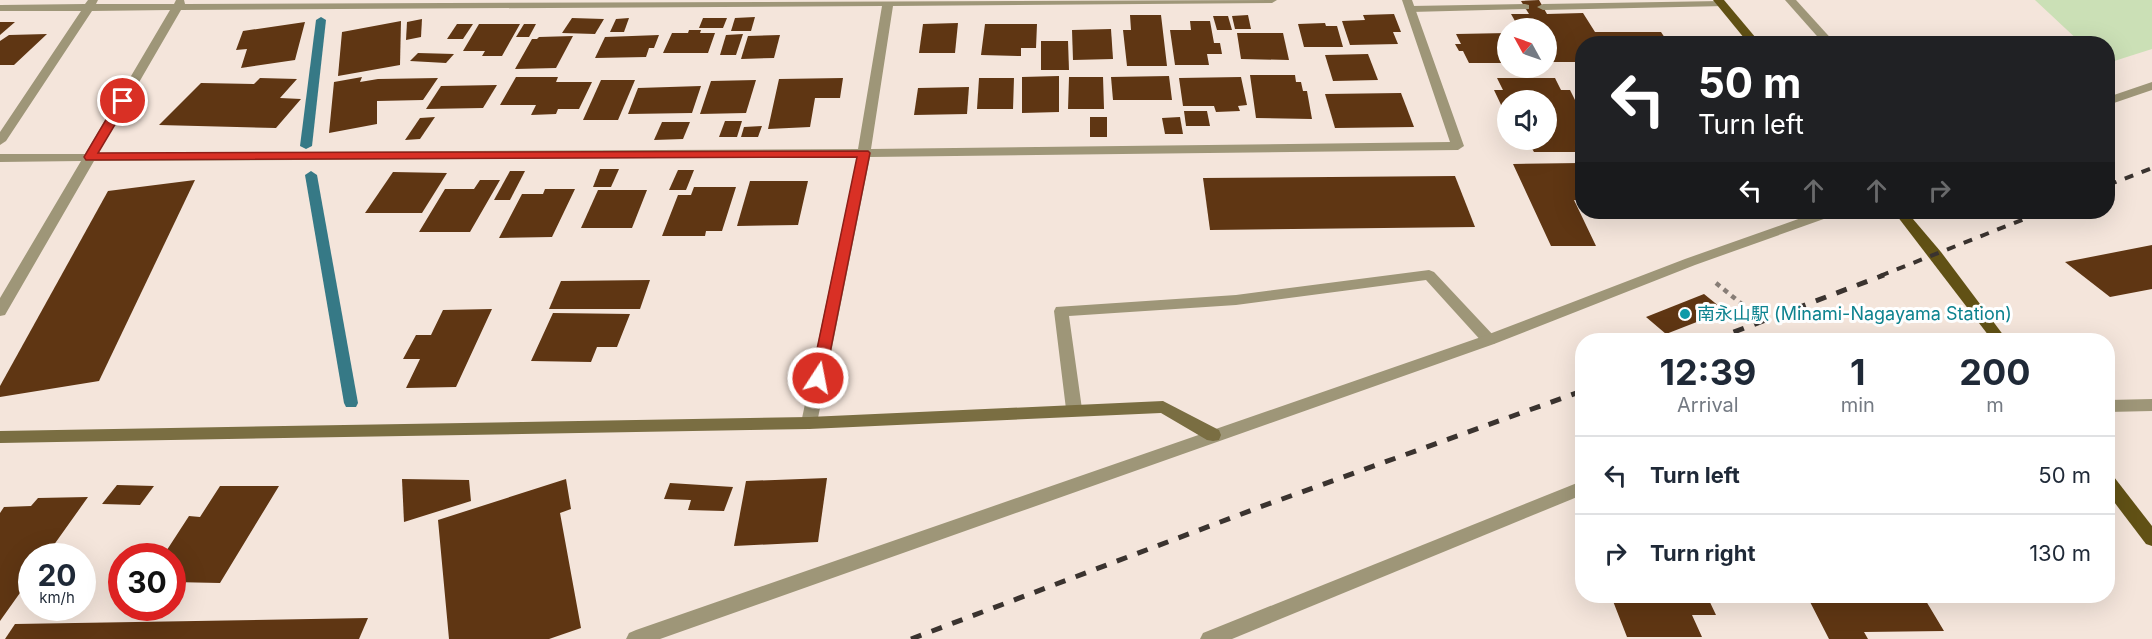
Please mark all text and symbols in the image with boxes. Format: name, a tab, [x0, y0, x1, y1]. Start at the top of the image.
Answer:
north arrow	[1497, 18, 1557, 78]
map controls	[1497, 18, 1557, 150]
text: 50 m	[1698, 57, 1801, 108]
icon: left	[1599, 60, 1677, 138]
pin	[97, 75, 148, 126]
icon: arrive	[106, 84, 139, 117]
button: sound	[1497, 90, 1557, 150]
text: Turn left	[1698, 108, 1804, 141]
icon: left	[1734, 174, 1767, 207]
icon: ahead	[1797, 174, 1830, 207]
icon: ahead	[1860, 174, 1893, 207]
icon: right	[1923, 174, 1956, 207]
place label: 南永山駅 (Minami-Nagayama Station)	[1697, 303, 2012, 324]
marker: 南永山駅 (Minami-Nagayama Station)	[1678, 307, 1692, 321]
position arrow	[786, 346, 850, 410]
text: 12:39	[1659, 350, 1756, 394]
text: 1	[1850, 350, 1866, 394]
text: 200	[1959, 350, 2031, 394]
text: Arrival	[1677, 393, 1739, 417]
text: min	[1841, 393, 1875, 417]
text: m	[1986, 393, 2004, 417]
icon: left	[1599, 459, 1632, 492]
text: Turn left	[1650, 462, 1740, 488]
text: 50 m	[2038, 462, 2091, 488]
icon: right	[1599, 537, 1632, 570]
text: Turn right	[1650, 540, 1756, 566]
text: 130 m	[2029, 540, 2091, 566]
speed limit sign: 30	[108, 543, 186, 621]
text: 20	[37, 557, 77, 593]
text: km/h	[39, 588, 75, 607]

